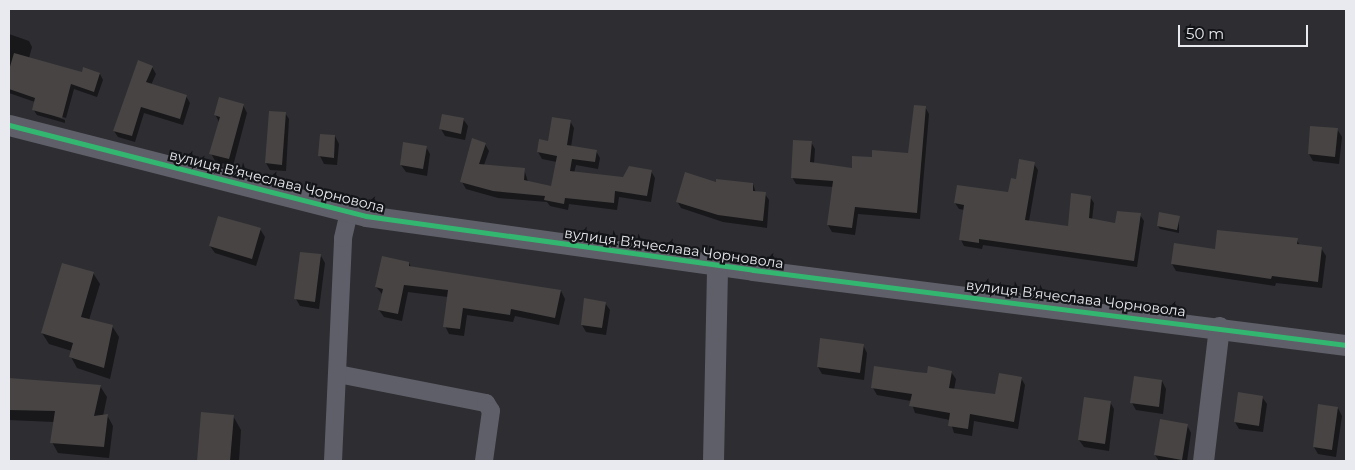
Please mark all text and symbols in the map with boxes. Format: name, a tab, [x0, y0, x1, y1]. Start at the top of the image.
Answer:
scale bar	[1180, 15, 1310, 47]
text: 50 m	[1186, 24, 1224, 43]
street label: вулиця Вʼячеслава Чорновола	[168, 146, 386, 216]
street label: вулиця Вʼячеслава Чорновола	[563, 224, 785, 272]
street label: вулиця Вʼячеслава Чорновола	[965, 276, 1187, 320]

